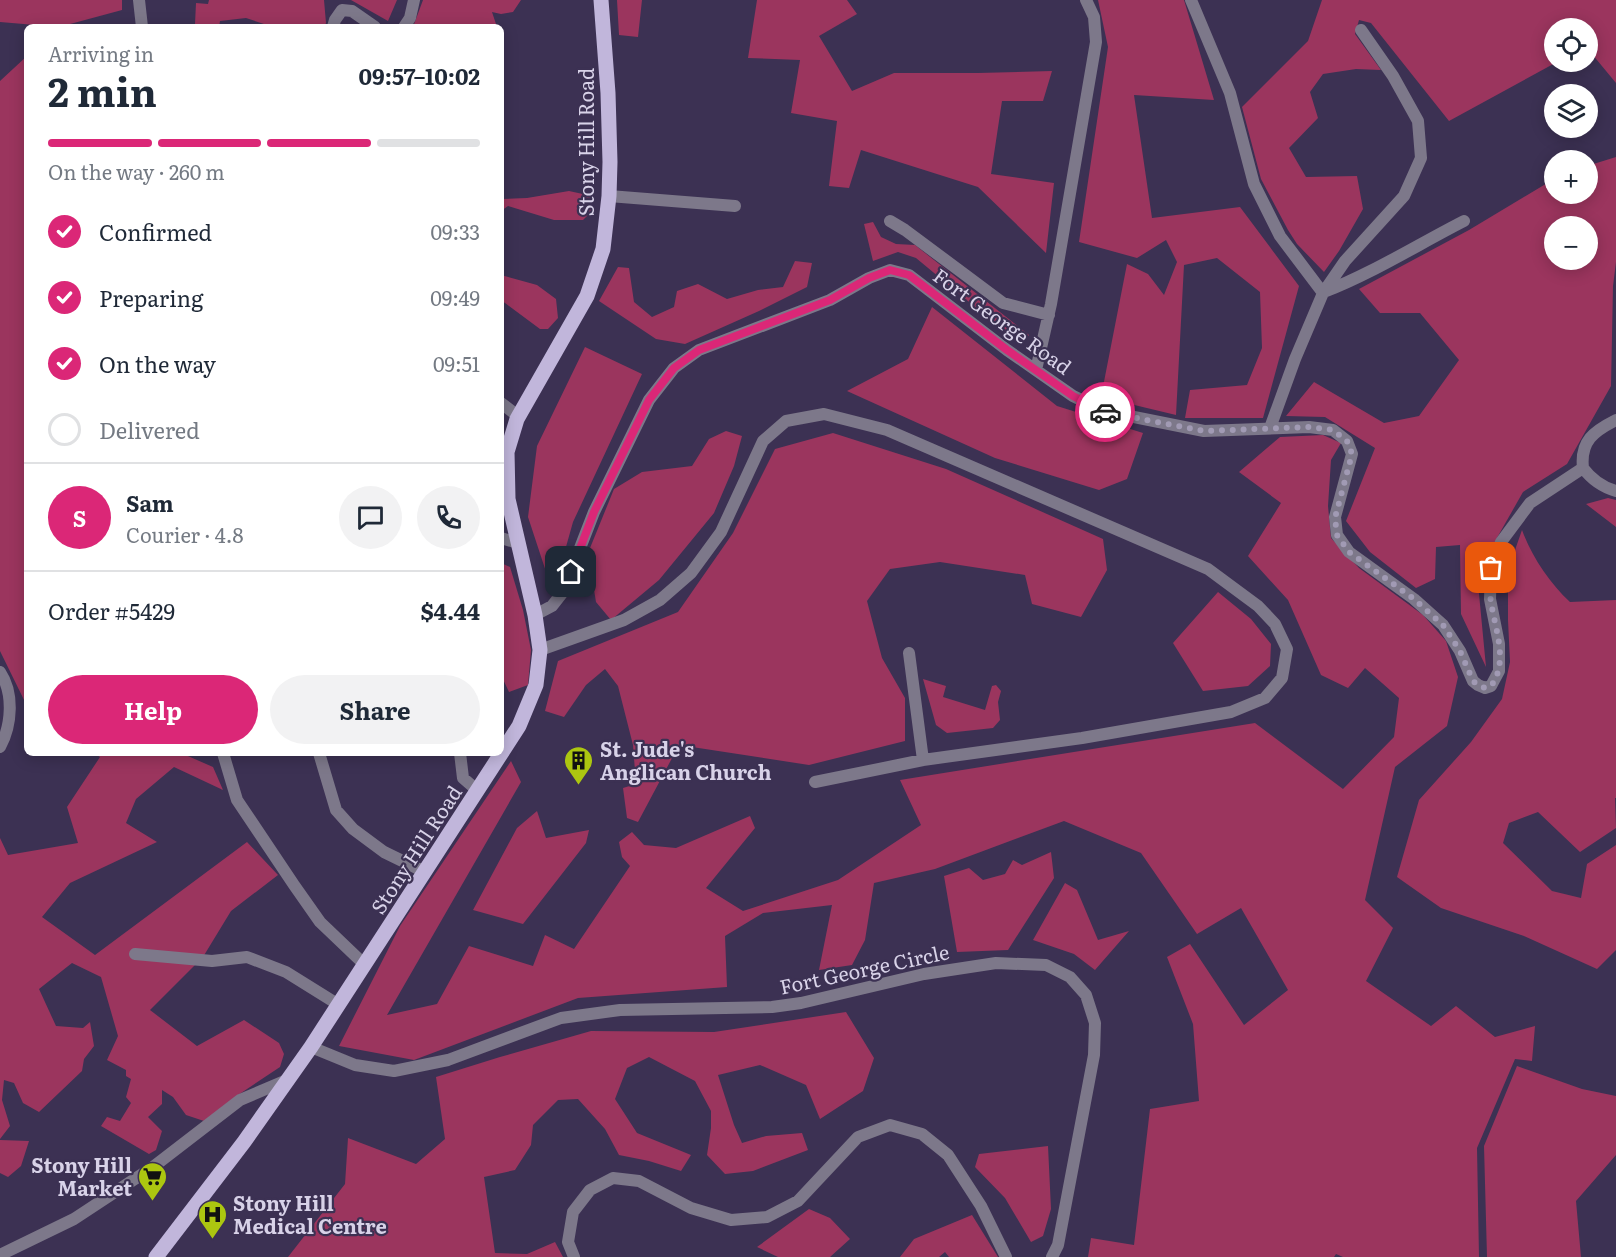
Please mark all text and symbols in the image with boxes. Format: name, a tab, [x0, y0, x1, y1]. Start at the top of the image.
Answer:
map controls	[1544, 18, 1598, 270]
button: locate	[1544, 18, 1598, 72]
text: Arriving in	[48, 38, 154, 68]
text: 09:57–10:02	[358, 59, 480, 92]
text: 2 min	[48, 61, 157, 119]
street label: Stony Hill Road	[570, 68, 600, 216]
button: layers	[1544, 84, 1598, 138]
button: +	[1544, 150, 1598, 204]
text: On the way · 260 m	[48, 156, 225, 186]
icon: check	[48, 215, 81, 248]
text: Confirmed	[99, 215, 212, 248]
text: 09:33	[430, 216, 480, 246]
button: −	[1544, 216, 1598, 270]
street label: Fort George Road	[928, 259, 1078, 381]
icon: check	[48, 281, 81, 314]
text: Preparing	[99, 281, 203, 314]
text: 09:49	[430, 282, 480, 312]
icon: check	[48, 347, 81, 380]
text: On the way	[99, 347, 216, 380]
text: 09:51	[433, 348, 480, 378]
courier	[1075, 382, 1135, 442]
icon: car	[1089, 396, 1122, 429]
text: Delivered	[99, 413, 200, 446]
text: Sam	[126, 486, 174, 519]
button: chat	[339, 486, 402, 549]
button: phone	[417, 486, 480, 549]
text: S	[73, 501, 86, 534]
text: Courier · 4.8	[126, 519, 243, 549]
pin	[1465, 542, 1516, 593]
pin	[545, 546, 596, 597]
icon: bag	[1474, 551, 1507, 584]
icon: home	[554, 555, 587, 588]
text: Order #5429	[48, 594, 175, 627]
text: $4.44	[421, 594, 480, 627]
button: Help	[48, 675, 258, 744]
button: Share	[270, 675, 480, 744]
place label: St. Jude's Anglican Church	[600, 733, 772, 786]
building icon: St. Jude's Anglican Church	[563, 744, 595, 786]
street label: Stony Hill Road	[362, 779, 468, 919]
street label: Fort George Circle	[776, 935, 952, 1001]
place label: Stony Hill Market	[31, 1149, 132, 1202]
supermarket icon: Stony Hill Market	[137, 1160, 169, 1202]
place label: Stony Hill Medical Centre	[233, 1187, 387, 1240]
hospital icon: Stony Hill Medical Centre	[196, 1198, 228, 1240]

